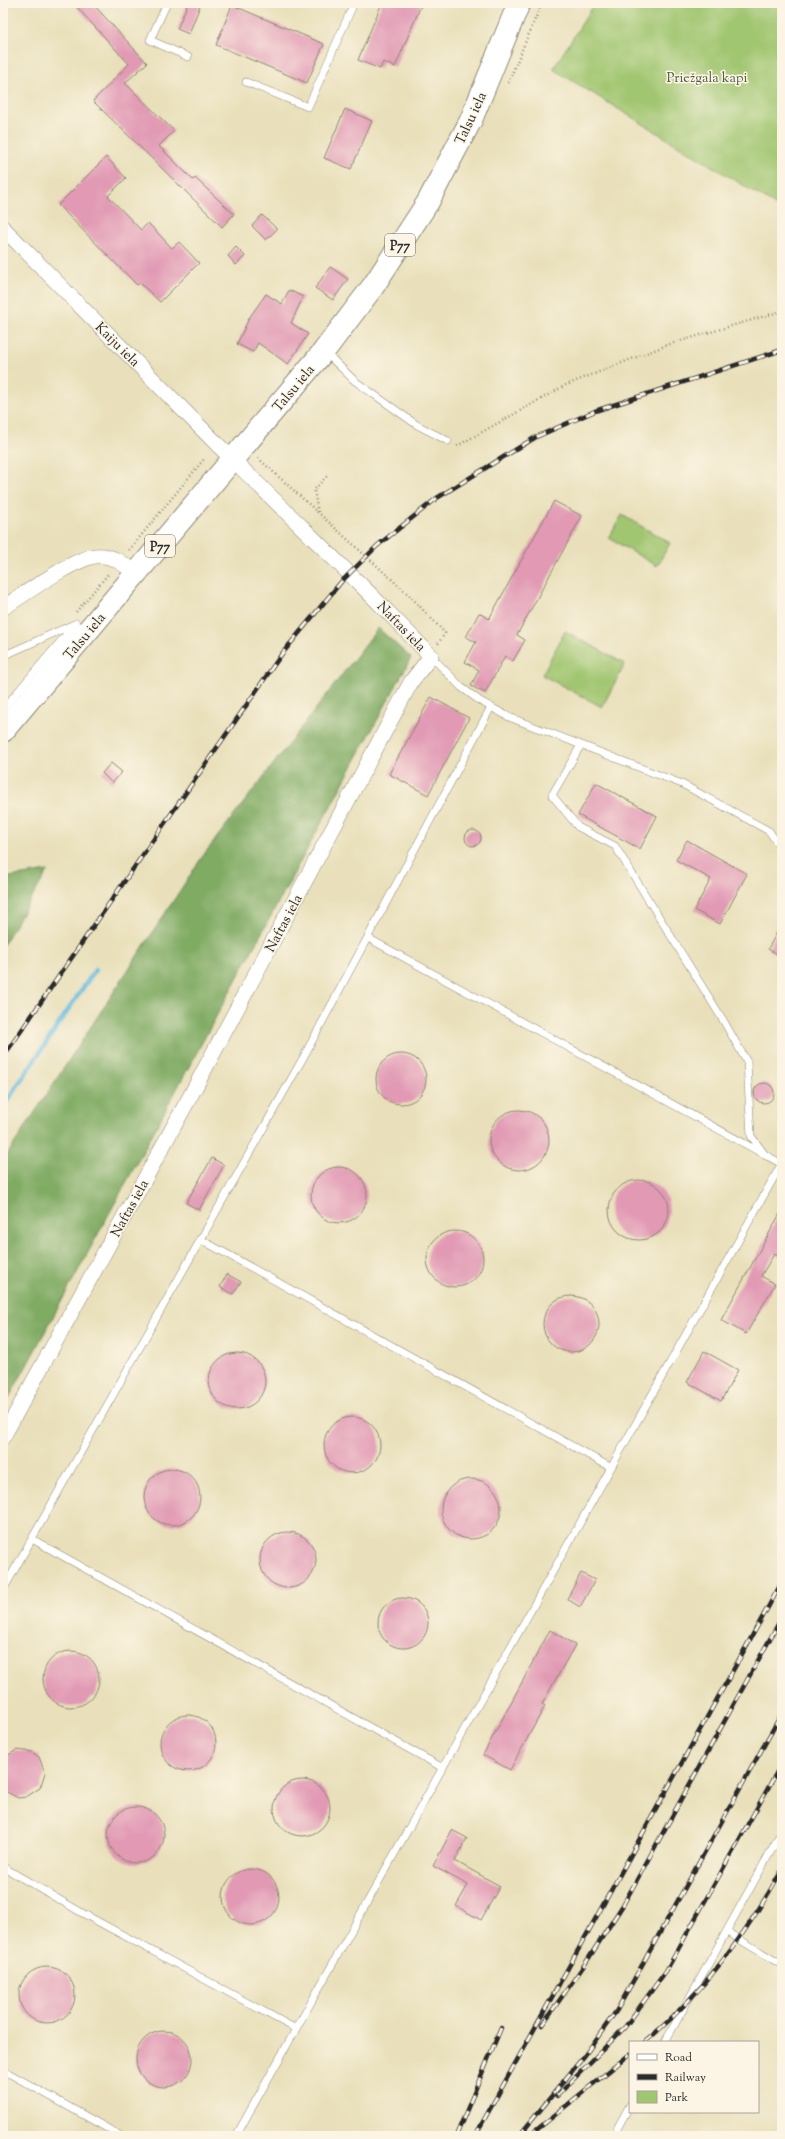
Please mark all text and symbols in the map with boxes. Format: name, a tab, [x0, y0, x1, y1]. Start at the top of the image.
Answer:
park label: Priežgala kapi	[667, 69, 748, 89]
street label: Talsu iela	[451, 89, 493, 149]
road number: P77	[385, 234, 415, 256]
street label: Kaiju iela	[90, 318, 144, 373]
street label: Talsu iela	[269, 361, 321, 417]
road number: P77	[145, 535, 175, 557]
street label: Naftas iela	[372, 598, 430, 657]
street label: Talsu iela	[60, 609, 112, 665]
street label: Naftas iela	[261, 891, 309, 956]
street label: Naftas iela	[107, 1176, 155, 1241]
legend	[629, 2041, 759, 2113]
text: Road	[665, 2049, 692, 2067]
text: Railway	[665, 2069, 706, 2087]
text: Park	[665, 2089, 688, 2107]

